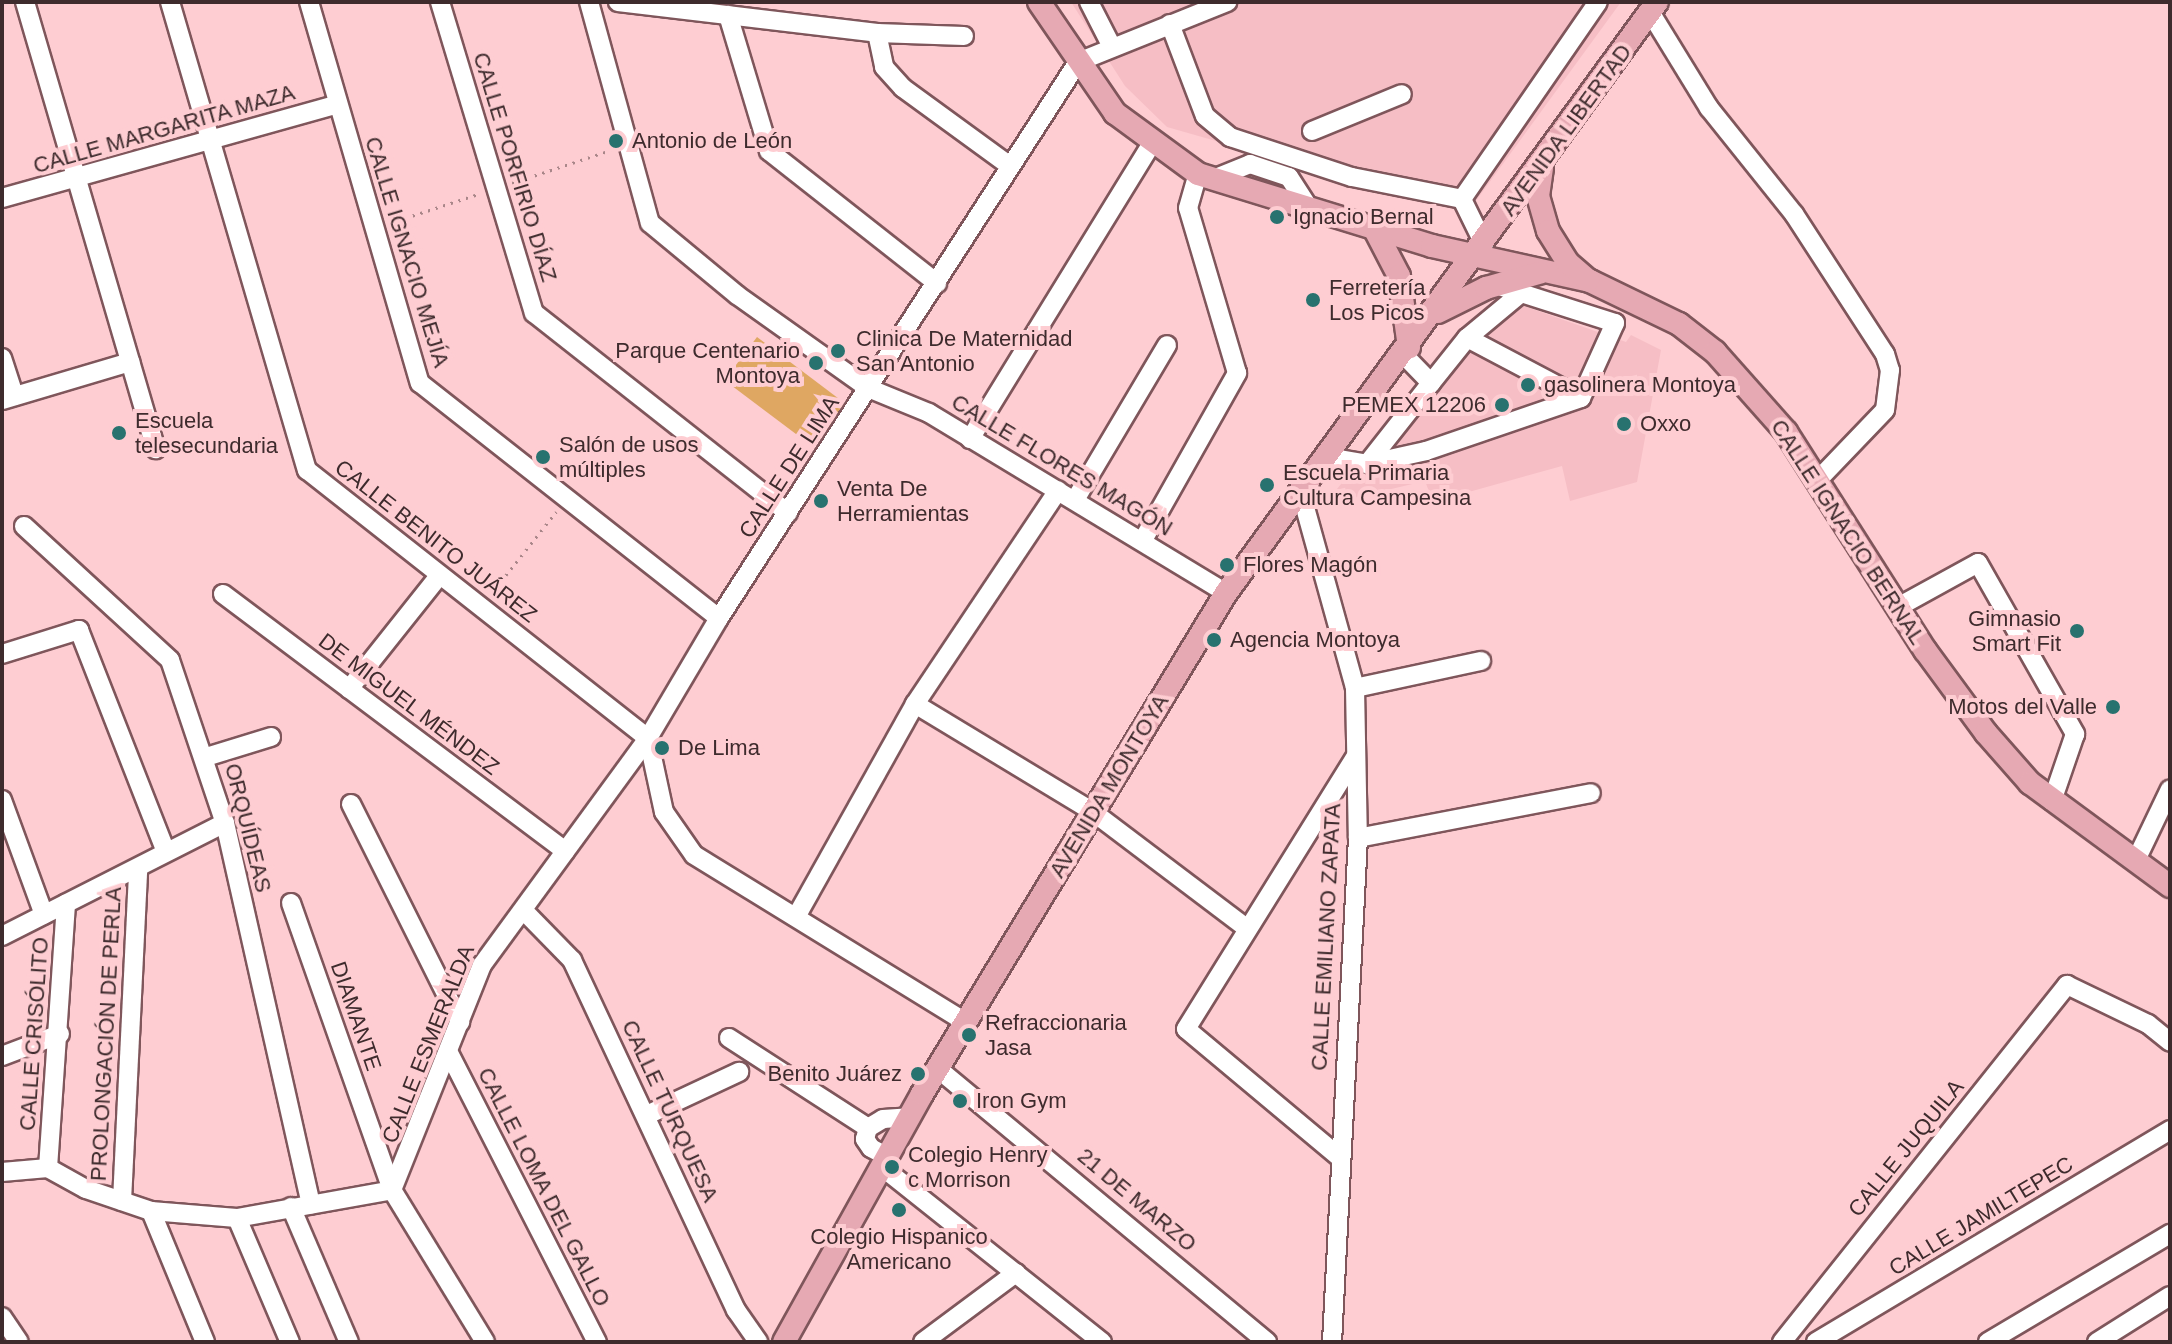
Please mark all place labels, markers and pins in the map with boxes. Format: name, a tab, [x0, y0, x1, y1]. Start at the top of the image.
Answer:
place label: Antonio de León	[632, 128, 792, 154]
marker: Antonio de León	[607, 132, 625, 150]
place label: Ignacio Bernal	[1293, 204, 1434, 230]
marker: Ignacio Bernal	[1268, 208, 1286, 226]
place label: Ferretería Los Picos	[1329, 274, 1426, 326]
marker: Ferretería Los Picos	[1304, 291, 1322, 309]
place label: Clinica De Maternidad San Antonio	[856, 325, 1072, 376]
place label: Parque Centenario Montoya	[615, 337, 800, 388]
marker: Clinica De Maternidad San Antonio	[827, 340, 849, 362]
marker: Parque Centenario Montoya	[807, 354, 825, 372]
place label: gasolinera Montoya	[1544, 372, 1736, 398]
marker: gasolinera Montoya	[1519, 376, 1537, 394]
place label: PEMEX 12206	[1342, 392, 1486, 418]
marker: PEMEX 12206	[1493, 396, 1511, 414]
place label: Escuela telesecundaria	[135, 407, 278, 458]
place label: Oxxo	[1640, 411, 1691, 437]
marker: Oxxo	[1615, 415, 1633, 433]
marker: Escuela telesecundaria	[110, 424, 128, 442]
place label: Salón de usos múltiples	[559, 431, 698, 482]
marker: Salón de usos múltiples	[534, 448, 552, 466]
place label: Escuela Primaria Cultura Campesina	[1283, 459, 1471, 510]
place label: Venta De Herramientas	[837, 475, 969, 526]
marker: Escuela Primaria Cultura Campesina	[1258, 476, 1276, 494]
marker: Venta De Herramientas	[812, 492, 830, 510]
place label: Flores Magón	[1243, 552, 1378, 578]
marker: Flores Magón	[1218, 556, 1236, 574]
place label: Gimnasio Smart Fit	[1968, 605, 2061, 656]
marker: Gimnasio Smart Fit	[2068, 622, 2086, 640]
place label: Agencia Montoya	[1230, 627, 1400, 653]
marker: Agencia Montoya	[1205, 631, 1223, 649]
place label: Motos del Valle	[1948, 694, 2097, 720]
marker: Motos del Valle	[2104, 698, 2122, 716]
place label: De Lima	[678, 735, 760, 761]
marker: De Lima	[653, 739, 671, 757]
place label: Refraccionaria Jasa	[985, 1009, 1127, 1060]
marker: Refraccionaria Jasa	[960, 1026, 978, 1044]
place label: Benito Juárez	[767, 1061, 902, 1087]
marker: Benito Juárez	[909, 1065, 927, 1083]
place label: Iron Gym	[976, 1088, 1066, 1114]
marker: Iron Gym	[951, 1092, 969, 1110]
place label: Colegio Henry c Morrison	[908, 1141, 1047, 1192]
marker: Colegio Henry c Morrison	[883, 1158, 901, 1176]
marker: Colegio Hispanico Americano	[890, 1201, 908, 1219]
place label: Colegio Hispanico Americano	[810, 1223, 988, 1274]

